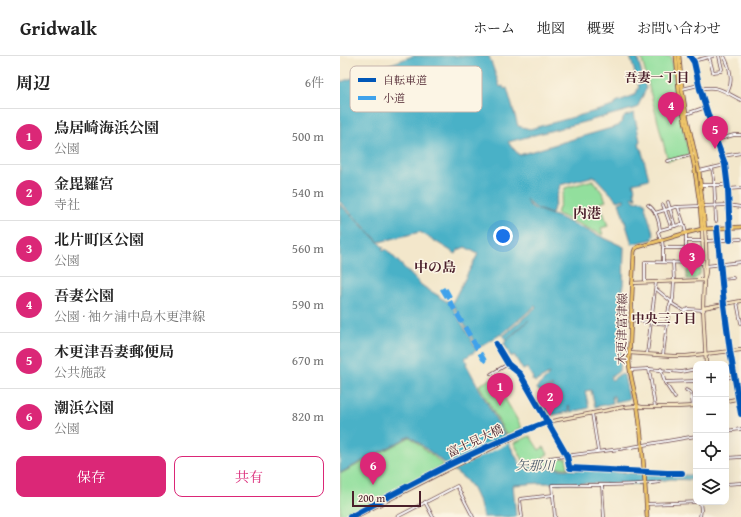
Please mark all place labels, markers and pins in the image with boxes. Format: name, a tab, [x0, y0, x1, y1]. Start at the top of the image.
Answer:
pin: 4	[658, 92, 684, 125]
pin: 5	[702, 116, 728, 149]
pin: 3	[679, 243, 705, 276]
pin: 1	[487, 373, 513, 406]
pin: 2	[537, 383, 563, 416]
pin: 6	[360, 452, 386, 485]

